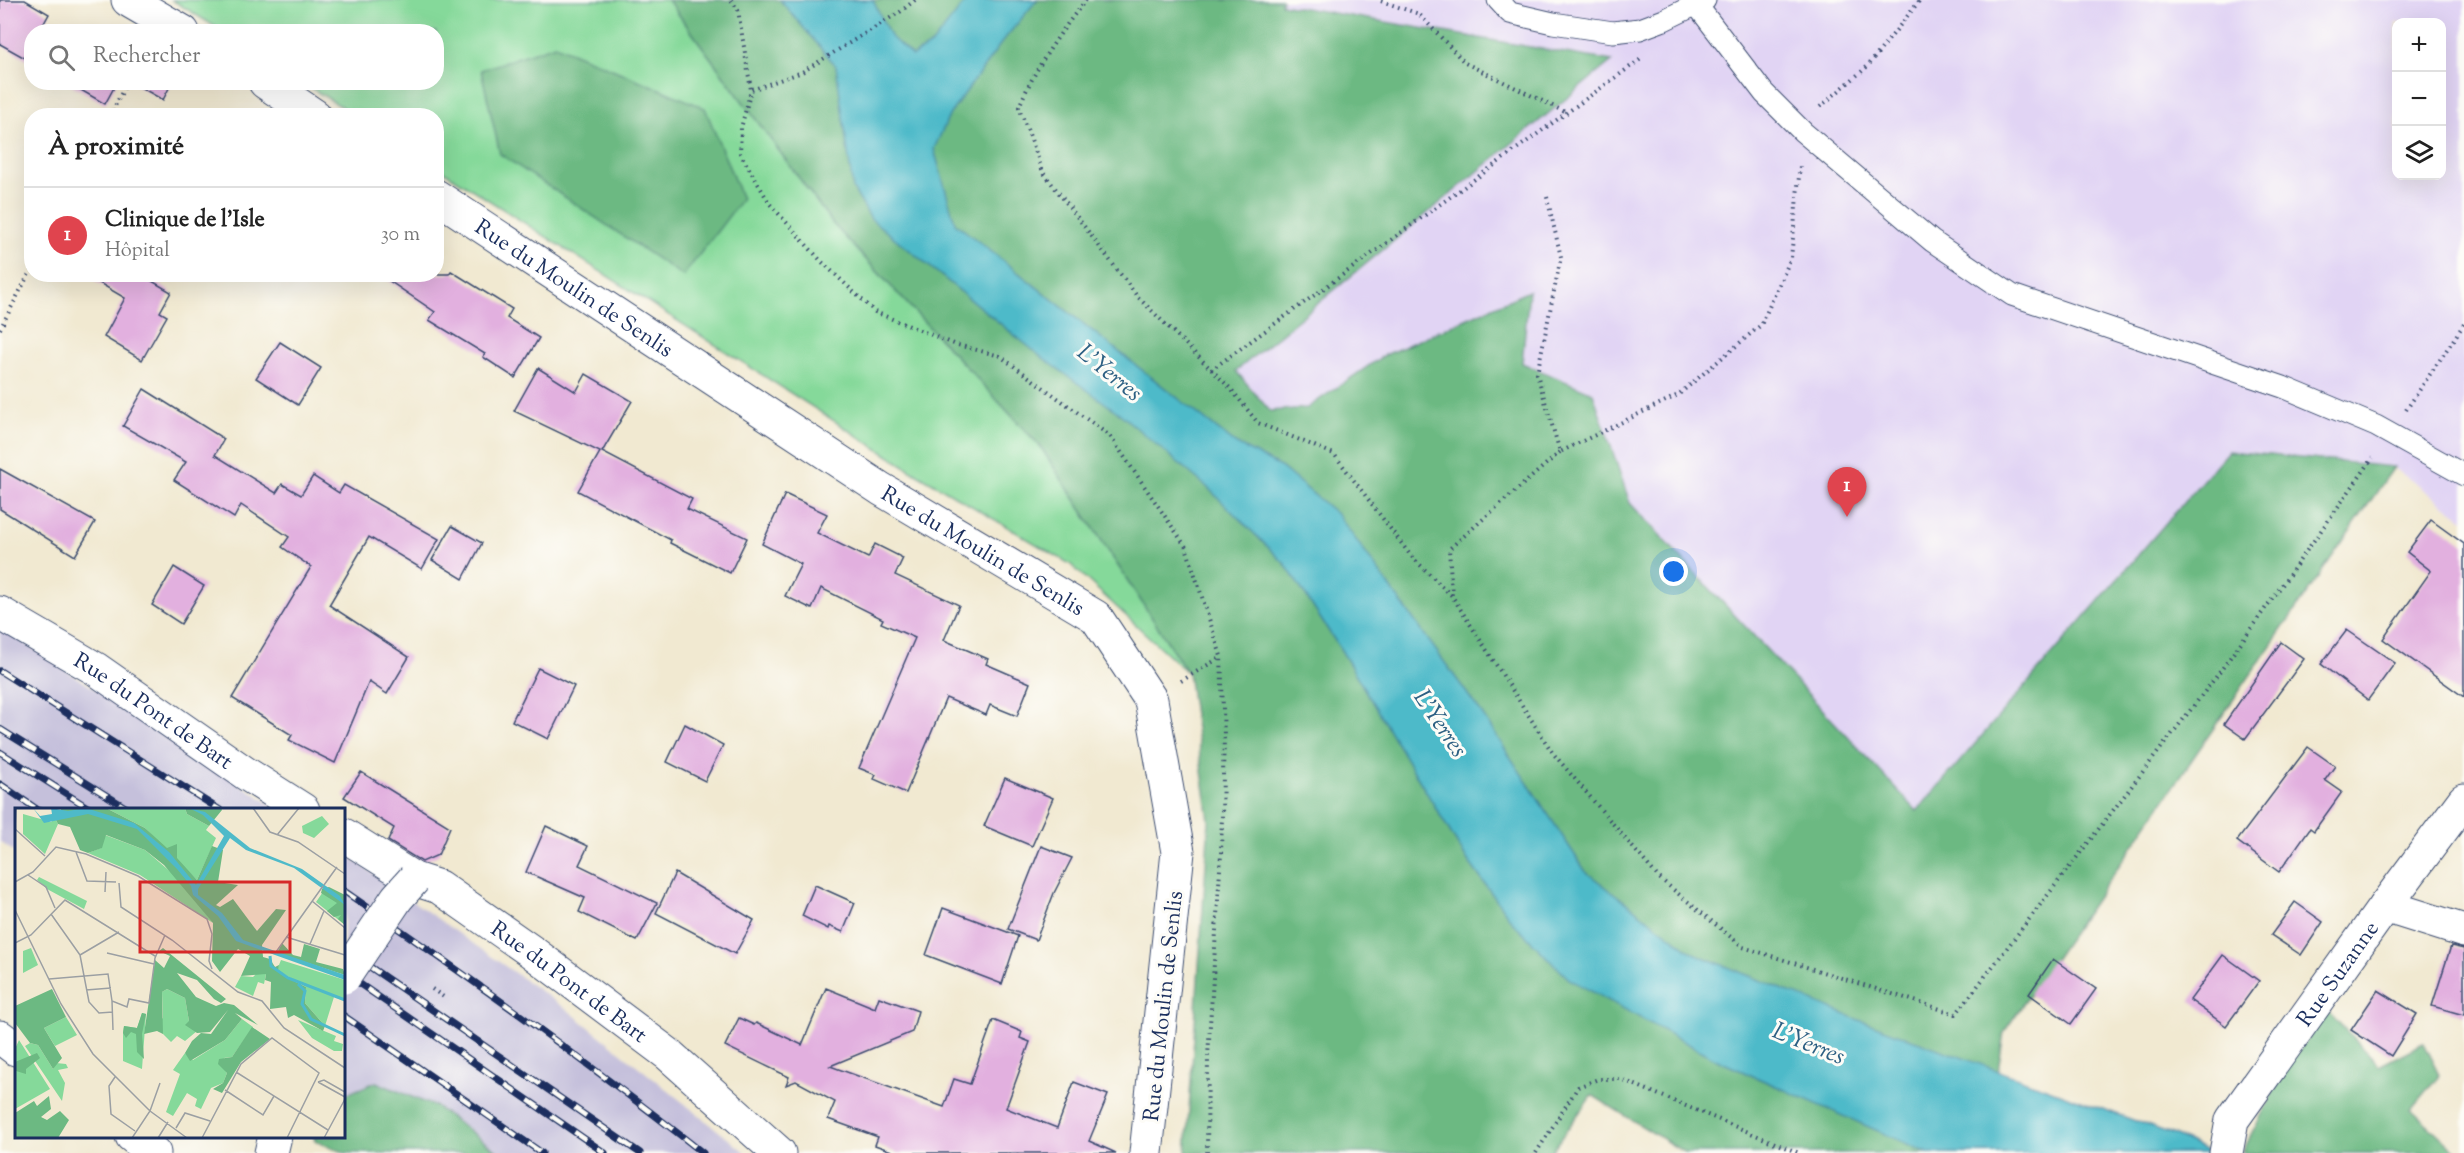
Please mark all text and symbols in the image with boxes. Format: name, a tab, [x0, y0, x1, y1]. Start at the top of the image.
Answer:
map controls	[2392, 18, 2446, 180]
button: +	[2392, 18, 2446, 72]
search box	[24, 24, 444, 90]
icon: search	[45, 41, 78, 74]
text: Rechercher	[93, 41, 200, 73]
button: −	[2392, 72, 2446, 126]
button: layers	[2392, 126, 2446, 180]
text: À proximité	[48, 129, 184, 166]
text: Clinique de l'Isle	[105, 205, 265, 237]
street label: Rue du Moulin de Senlis	[467, 213, 679, 367]
text: 1	[64, 221, 71, 250]
text: 30 m	[381, 221, 420, 250]
text: Hôpital	[105, 237, 170, 266]
water label: L'Yerres	[1069, 337, 1149, 410]
pin: 1	[1828, 468, 1866, 517]
street label: Rue du Moulin de Senlis	[874, 480, 1090, 626]
your location	[1659, 557, 1688, 586]
street label: Rue du Pont de Bart	[67, 646, 239, 779]
water label: L'Yerres	[1404, 683, 1475, 765]
inset map	[15, 808, 345, 1138]
street label: Rue du Moulin de Senlis	[1137, 889, 1193, 1123]
street label: Rue du Pont de Bart	[483, 915, 653, 1052]
street label: Rue Suzanne	[2291, 916, 2388, 1034]
water label: L'Yerres	[1767, 1015, 1850, 1075]

